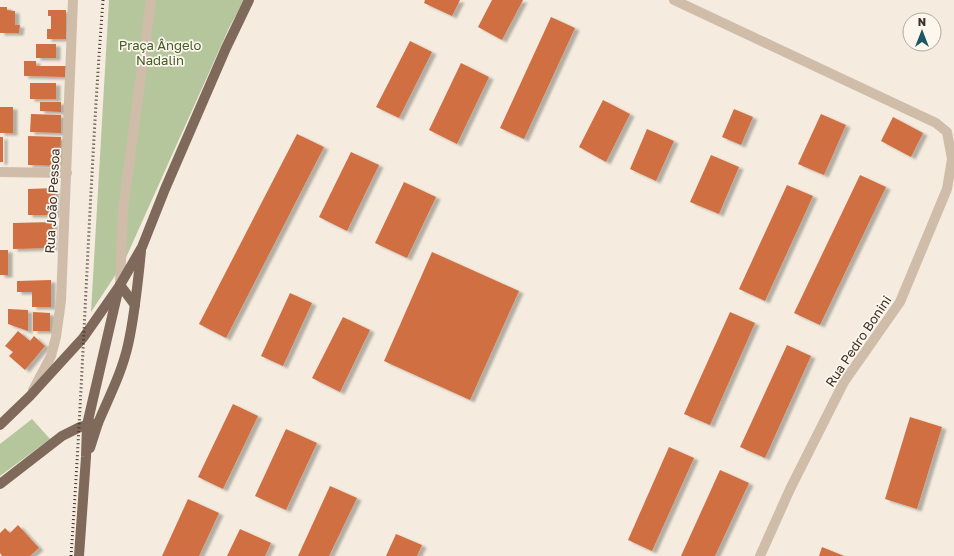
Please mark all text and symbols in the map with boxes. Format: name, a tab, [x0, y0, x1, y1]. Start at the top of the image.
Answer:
north arrow	[902, 12, 942, 52]
text: N	[918, 15, 926, 28]
park label: Praça Ângelo Nadalin	[119, 37, 201, 68]
street label: Rua João Pessoa	[41, 148, 63, 254]
street label: Rua Pedro Bonini	[822, 292, 894, 390]

